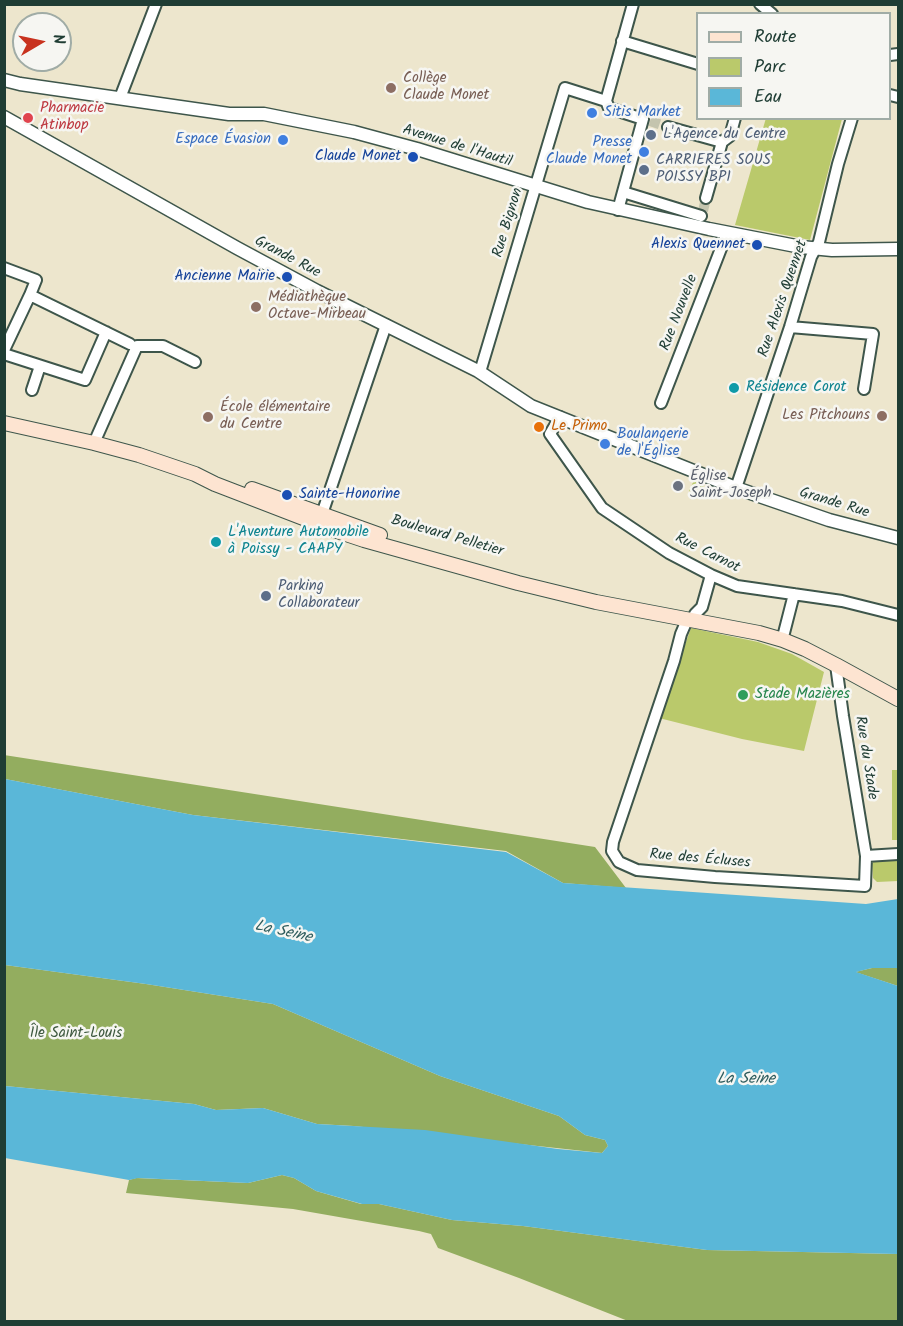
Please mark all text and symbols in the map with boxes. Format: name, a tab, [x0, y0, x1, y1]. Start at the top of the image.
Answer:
north arrow	[12, 12, 72, 72]
legend	[696, 12, 891, 120]
text: Route	[754, 23, 796, 52]
text: N	[45, 32, 71, 46]
text: Parc	[754, 53, 786, 82]
place label: Collège Claude Monet	[403, 70, 489, 105]
marker: Collège Claude Monet	[384, 81, 398, 95]
text: Eau	[754, 83, 782, 112]
place label: Pharmacie Atinbop	[40, 100, 104, 135]
place label: Sitis Market	[604, 104, 681, 122]
marker: Sitis Market	[585, 106, 599, 120]
marker: Pharmacie Atinbop	[21, 111, 35, 125]
street label: Avenue de l'Hautil	[400, 122, 514, 172]
place label: L'Agence du Centre	[663, 126, 786, 144]
marker: L'Agence du Centre	[644, 128, 658, 142]
place label: Espace Évasion	[175, 131, 271, 149]
marker: Espace Évasion	[276, 133, 290, 147]
place label: Presse Claude Monet	[546, 134, 632, 169]
marker: Presse Claude Monet	[637, 145, 651, 159]
place label: Claude Monet	[315, 148, 401, 166]
marker: Claude Monet	[406, 150, 420, 164]
place label: CARRIERES SOUS POISSY BP1	[656, 152, 771, 187]
marker: CARRIERES SOUS POISSY BP1	[637, 163, 651, 177]
street label: Rue Bignon	[490, 186, 528, 260]
street label: Grande Rue	[251, 233, 323, 283]
place label: Alexis Quennet	[651, 236, 745, 254]
marker: Alexis Quennet	[750, 238, 764, 252]
street label: Rue Alexis Quennet	[756, 238, 812, 360]
place label: Ancienne Mairie	[174, 268, 275, 286]
marker: Ancienne Mairie	[280, 270, 294, 284]
street label: Rue Nouvelle	[657, 272, 703, 354]
place label: Médiathèque Octave-Mirbeau	[268, 289, 366, 324]
marker: Médiathèque Octave-Mirbeau	[249, 300, 263, 314]
place label: Résidence Corot	[746, 379, 846, 397]
marker: Résidence Corot	[727, 381, 741, 395]
place label: École élémentaire du Centre	[220, 399, 330, 434]
place label: Les Pitchouns	[782, 407, 870, 425]
marker: Les Pitchouns	[875, 409, 889, 423]
marker: École élémentaire du Centre	[201, 410, 215, 424]
place label: Le Primo	[551, 418, 607, 436]
marker: Le Primo	[532, 420, 546, 434]
place label: Boulangerie de l'Église	[617, 426, 688, 461]
marker: Boulangerie de l'Église	[598, 437, 612, 451]
place label: Église Saint-Joseph	[690, 468, 771, 503]
marker: Église Saint-Joseph	[671, 479, 685, 493]
street label: Grande Rue	[797, 485, 871, 523]
place label: Sainte-Honorine	[299, 486, 400, 504]
marker: Sainte-Honorine	[280, 488, 294, 502]
street label: Boulevard Pelletier	[389, 512, 505, 562]
place label: L'Aventure Automobile à Poissy - CAAPY	[228, 524, 369, 559]
street label: Rue Carnot	[672, 530, 742, 578]
marker: L'Aventure Automobile à Poissy - CAAPY	[209, 535, 223, 549]
place label: Parking Collaborateur	[278, 578, 360, 613]
marker: Parking Collaborateur	[259, 589, 273, 603]
place label: Stade Mazières	[755, 686, 850, 704]
marker: Stade Mazières	[736, 688, 750, 702]
street label: Rue du Stade	[850, 715, 880, 801]
street label: Rue des Écluses	[649, 847, 751, 873]
water label: La Seine	[253, 918, 313, 948]
park label: Île Saint-Louis	[30, 1025, 122, 1043]
water label: La Seine	[717, 1070, 775, 1090]

